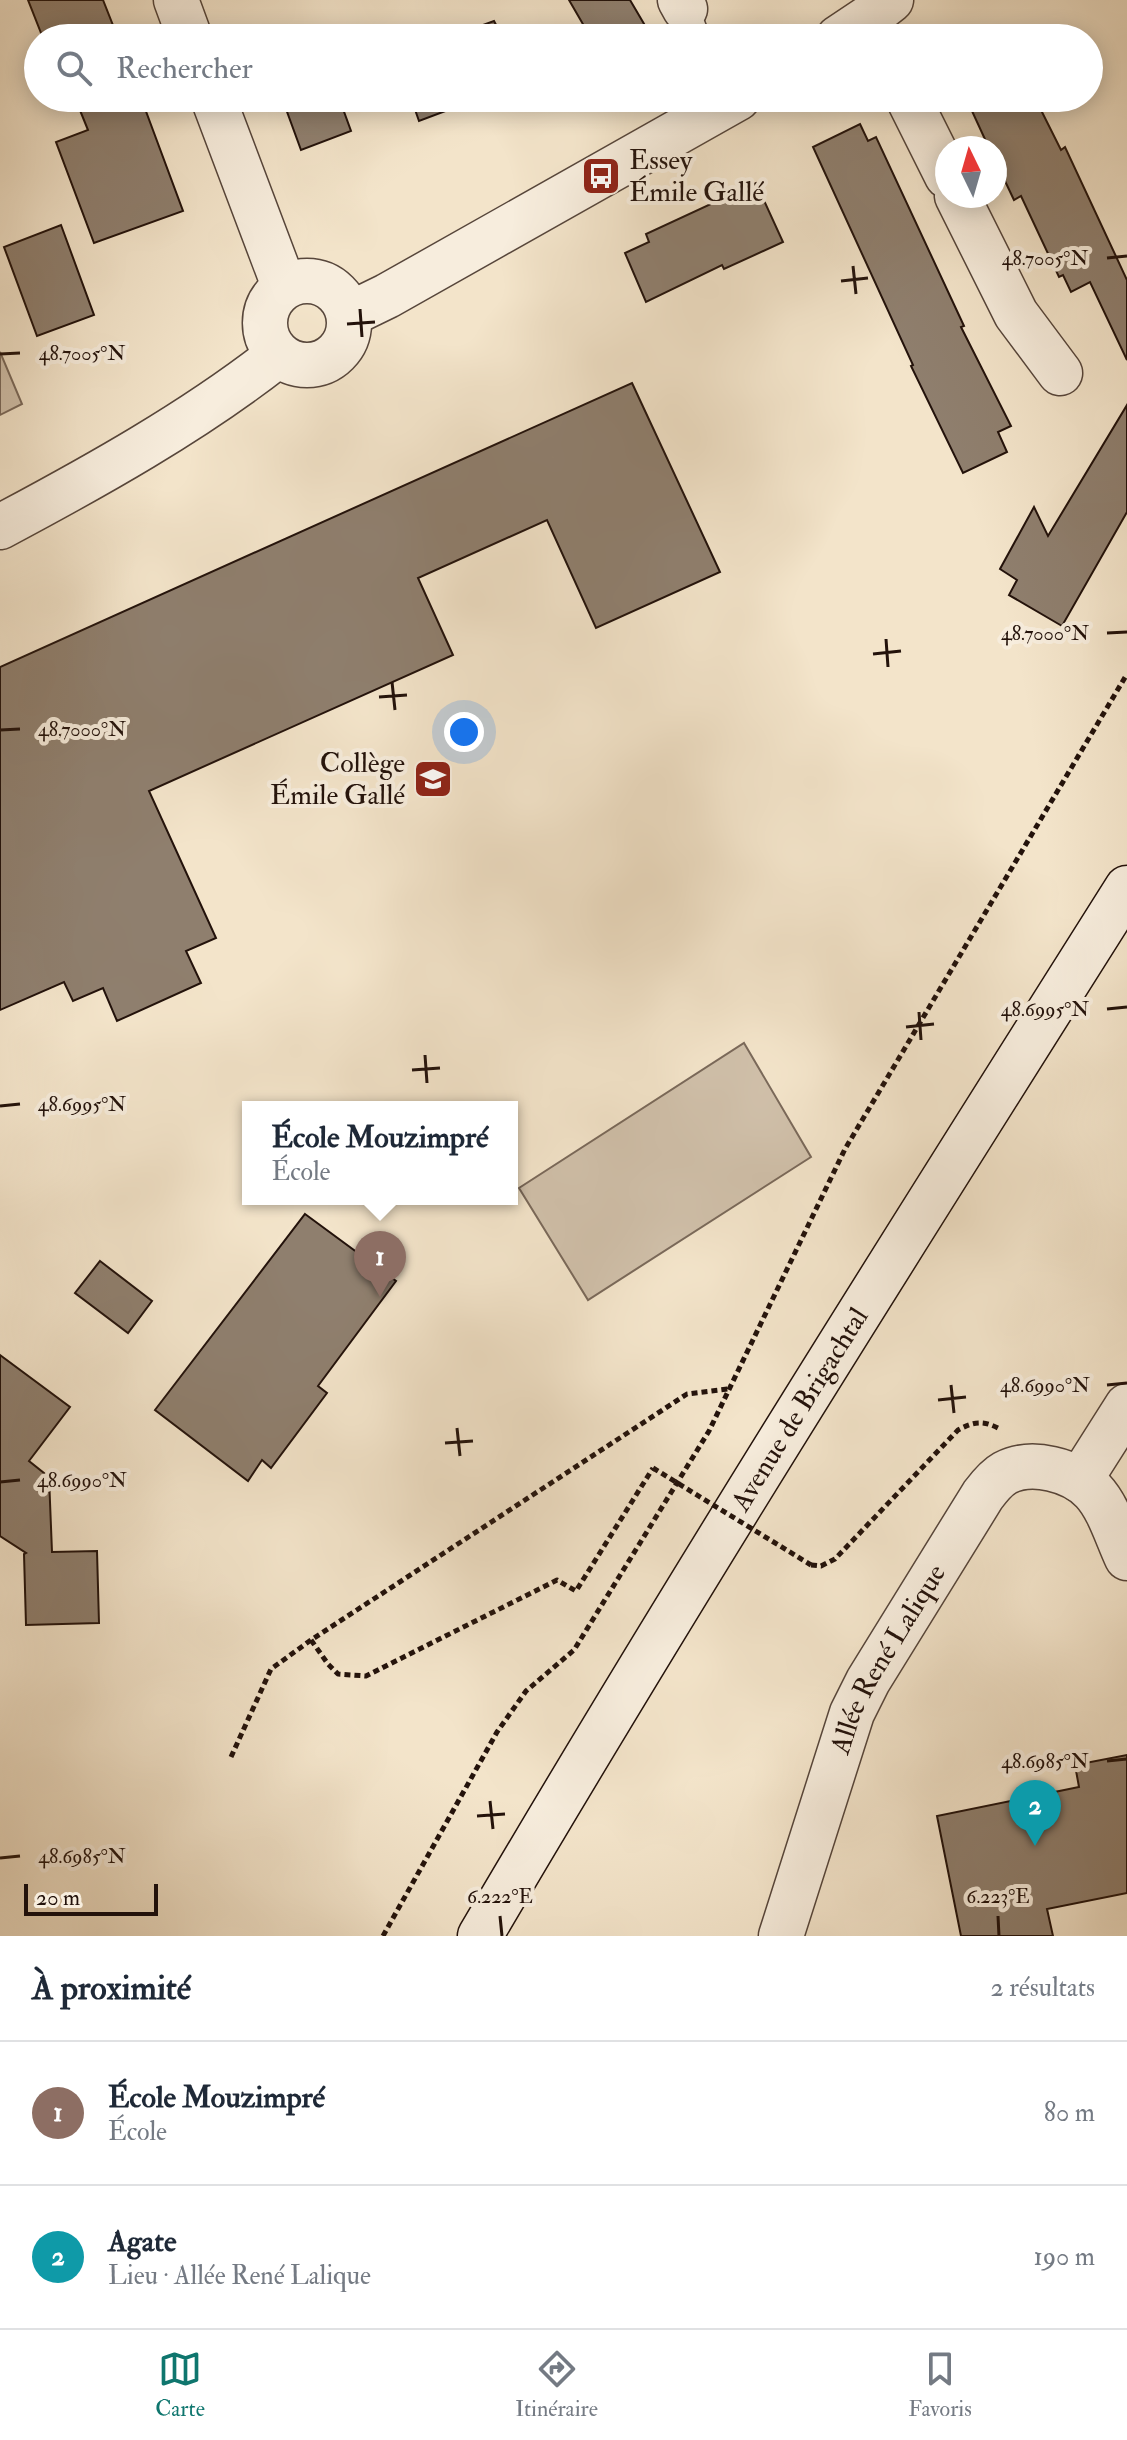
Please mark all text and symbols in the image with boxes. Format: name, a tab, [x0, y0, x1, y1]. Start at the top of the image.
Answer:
search box	[24, 24, 1103, 112]
icon: search	[52, 46, 96, 90]
text: Rechercher	[116, 50, 253, 87]
north arrow	[935, 136, 1007, 208]
place label: Essey Émile Gallé	[629, 143, 764, 210]
bus stop icon: Essey Émile Gallé	[580, 155, 622, 197]
text: 48.7005°N	[1002, 246, 1088, 271]
text: 48.7005°N	[39, 341, 125, 366]
text: 48.7000°N	[1001, 621, 1089, 646]
your location	[444, 712, 484, 752]
text: 48.7000°N	[38, 717, 126, 742]
place label: Collège Émile Gallé	[270, 746, 405, 813]
school or university icon: Collège Émile Gallé	[412, 758, 454, 800]
text: 48.6995°N	[1001, 997, 1089, 1022]
text: 48.6995°N	[38, 1092, 126, 1117]
popup	[242, 1101, 518, 1205]
text: École Mouzimpré	[271, 1119, 489, 1156]
text: École	[271, 1156, 330, 1188]
pin: 1	[354, 1231, 406, 1297]
street label: Avenue de Brigachtal	[723, 1301, 876, 1519]
text: 48.6990°N	[1000, 1373, 1090, 1398]
text: 48.6990°N	[37, 1468, 127, 1493]
street label: Allée René Lalique	[822, 1557, 954, 1759]
text: 48.6985°N	[1001, 1749, 1089, 1774]
pin: 2	[1009, 1780, 1061, 1846]
text: 48.6985°N	[38, 1844, 126, 1869]
scale bar	[24, 1880, 158, 1916]
text: 20 m	[36, 1884, 80, 1912]
text: 6.222°E	[467, 1884, 533, 1909]
text: 6.223°E	[966, 1884, 1030, 1909]
text: À proximité	[32, 1967, 191, 2010]
text: 2 résultats	[991, 1972, 1095, 2004]
text: École Mouzimpré	[108, 2079, 325, 2116]
text: 1	[53, 2097, 63, 2129]
text: 80 m	[1044, 2097, 1095, 2129]
text: École	[108, 2116, 167, 2148]
text: Agate	[108, 2223, 176, 2260]
text: 2	[51, 2241, 65, 2273]
text: 190 m	[1034, 2241, 1095, 2273]
text: Lieu · Allée René Lalique	[108, 2260, 371, 2292]
tab: Carte	[155, 2347, 205, 2423]
tab: Itinéraire	[515, 2347, 598, 2423]
tab: Favoris	[908, 2347, 972, 2423]

